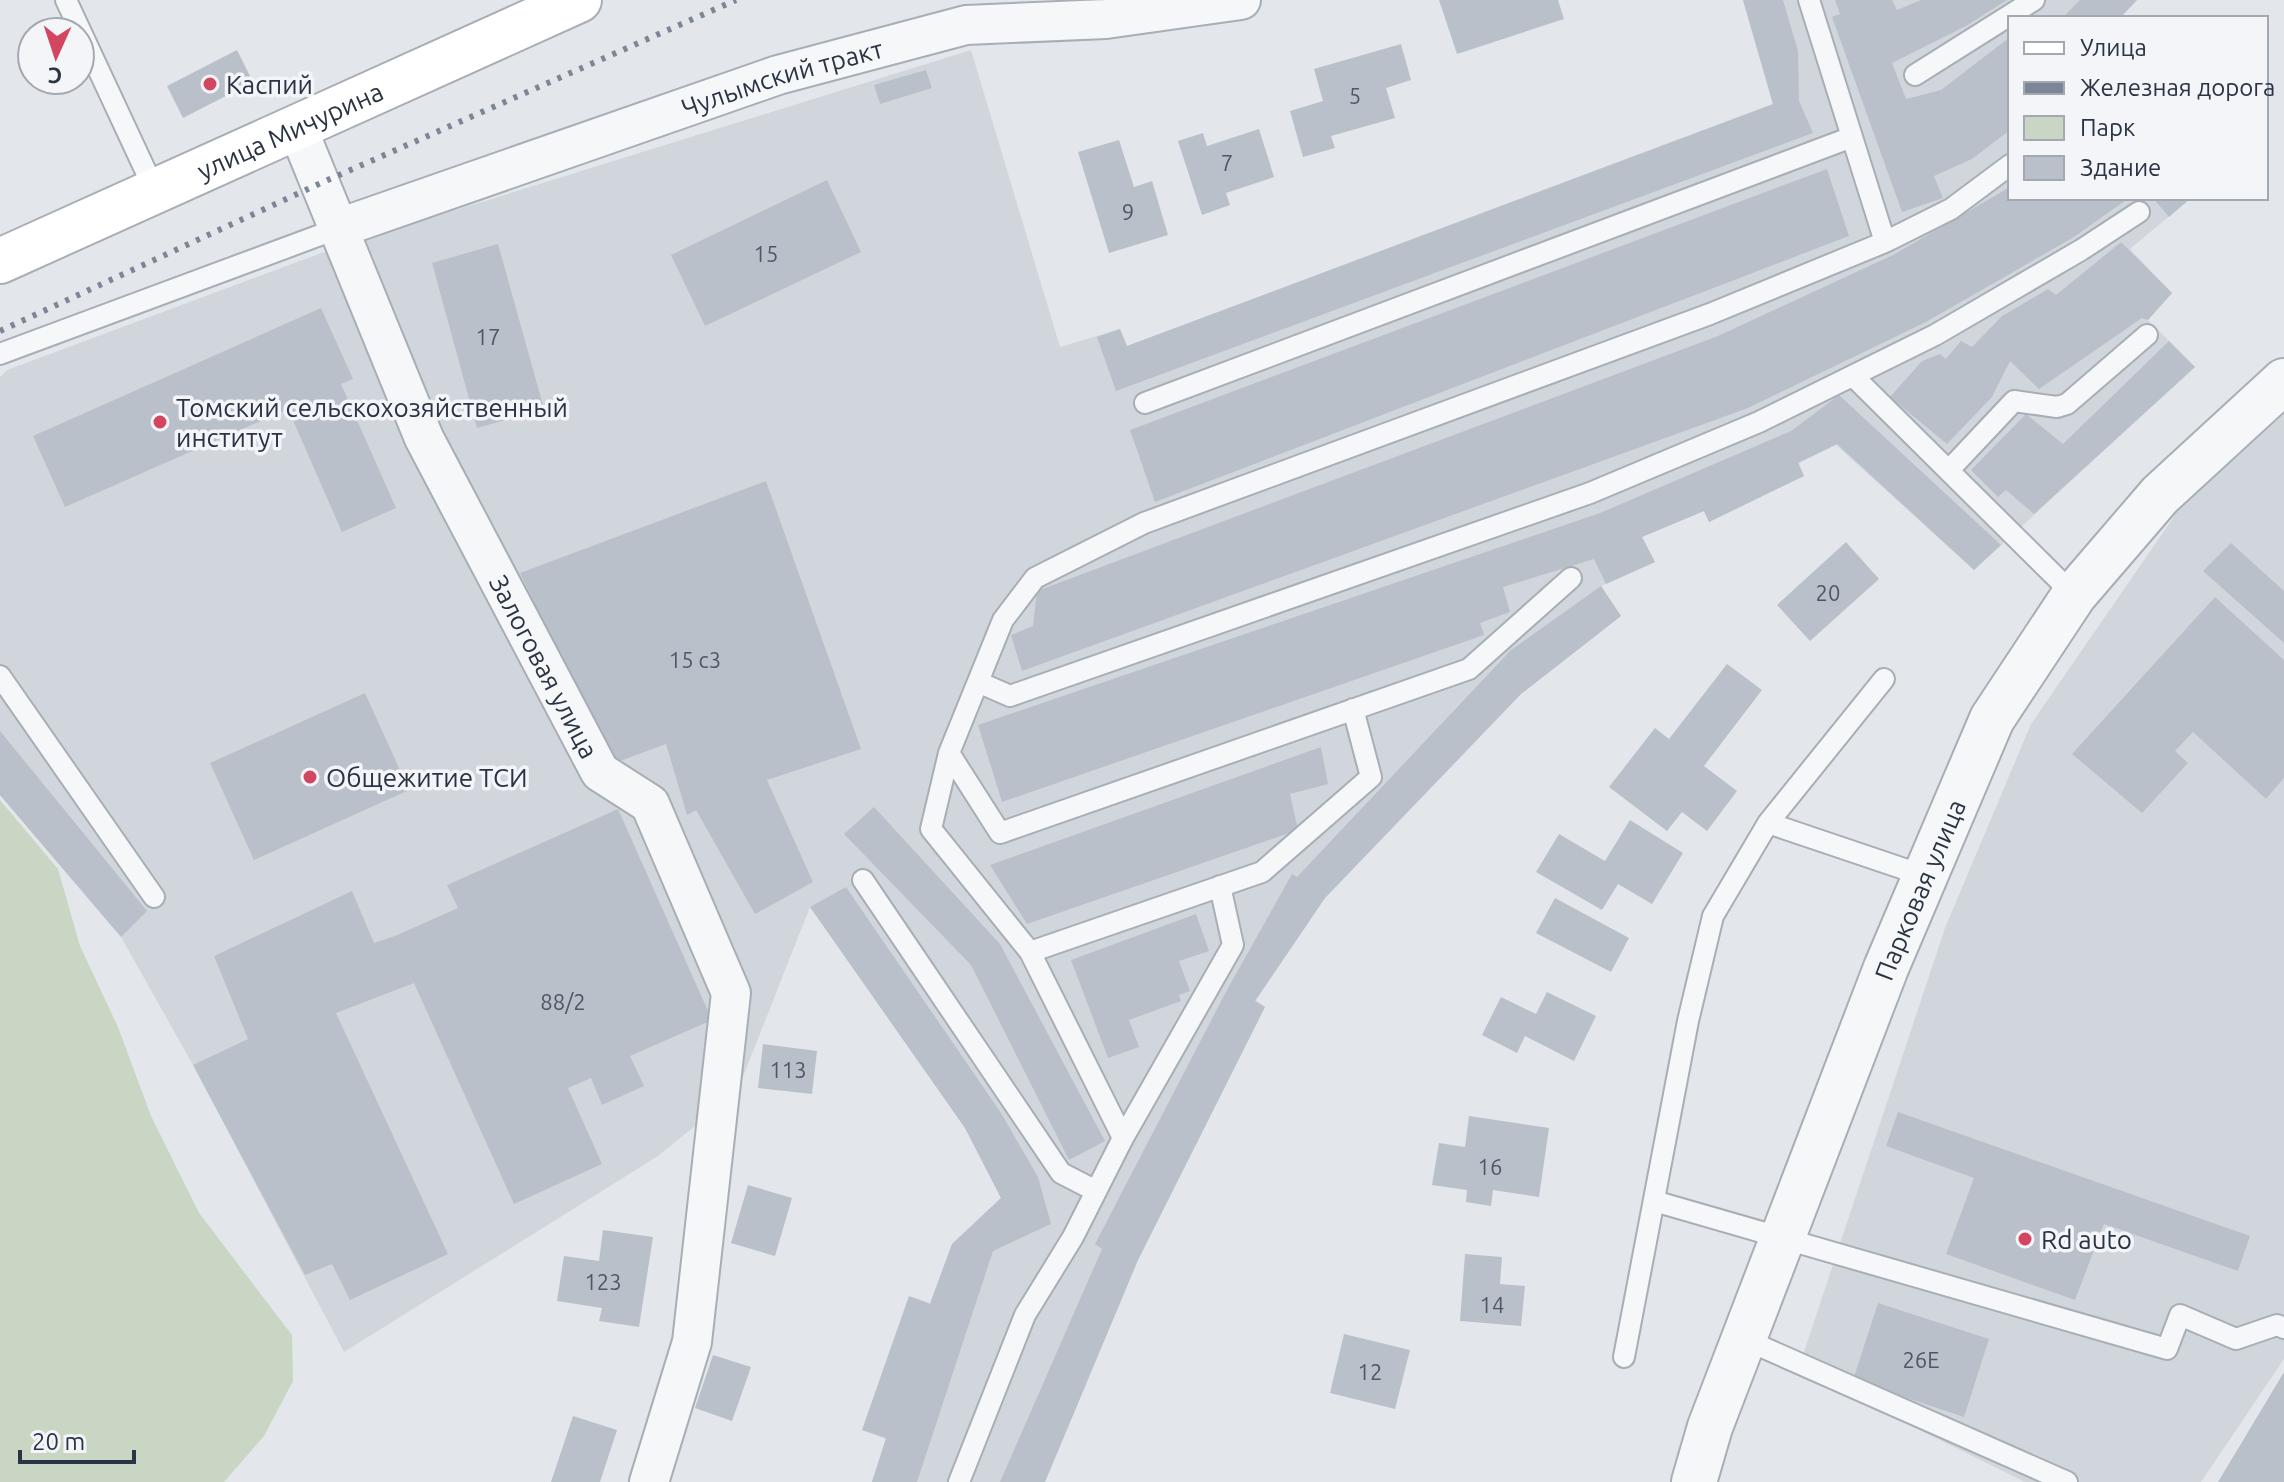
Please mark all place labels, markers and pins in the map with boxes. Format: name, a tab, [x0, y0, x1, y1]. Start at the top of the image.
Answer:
place label: Каспий	[226, 70, 313, 99]
marker: Каспий	[201, 75, 219, 93]
place label: Томский сельскохозяйственный институт	[176, 393, 568, 452]
marker: Томский сельскохозяйственный институт	[151, 413, 169, 431]
place label: Общежитие ТСИ	[326, 763, 528, 792]
marker: Общежитие ТСИ	[301, 768, 319, 786]
place label: Rd auto	[2041, 1225, 2132, 1254]
marker: Rd auto	[2016, 1230, 2034, 1248]

